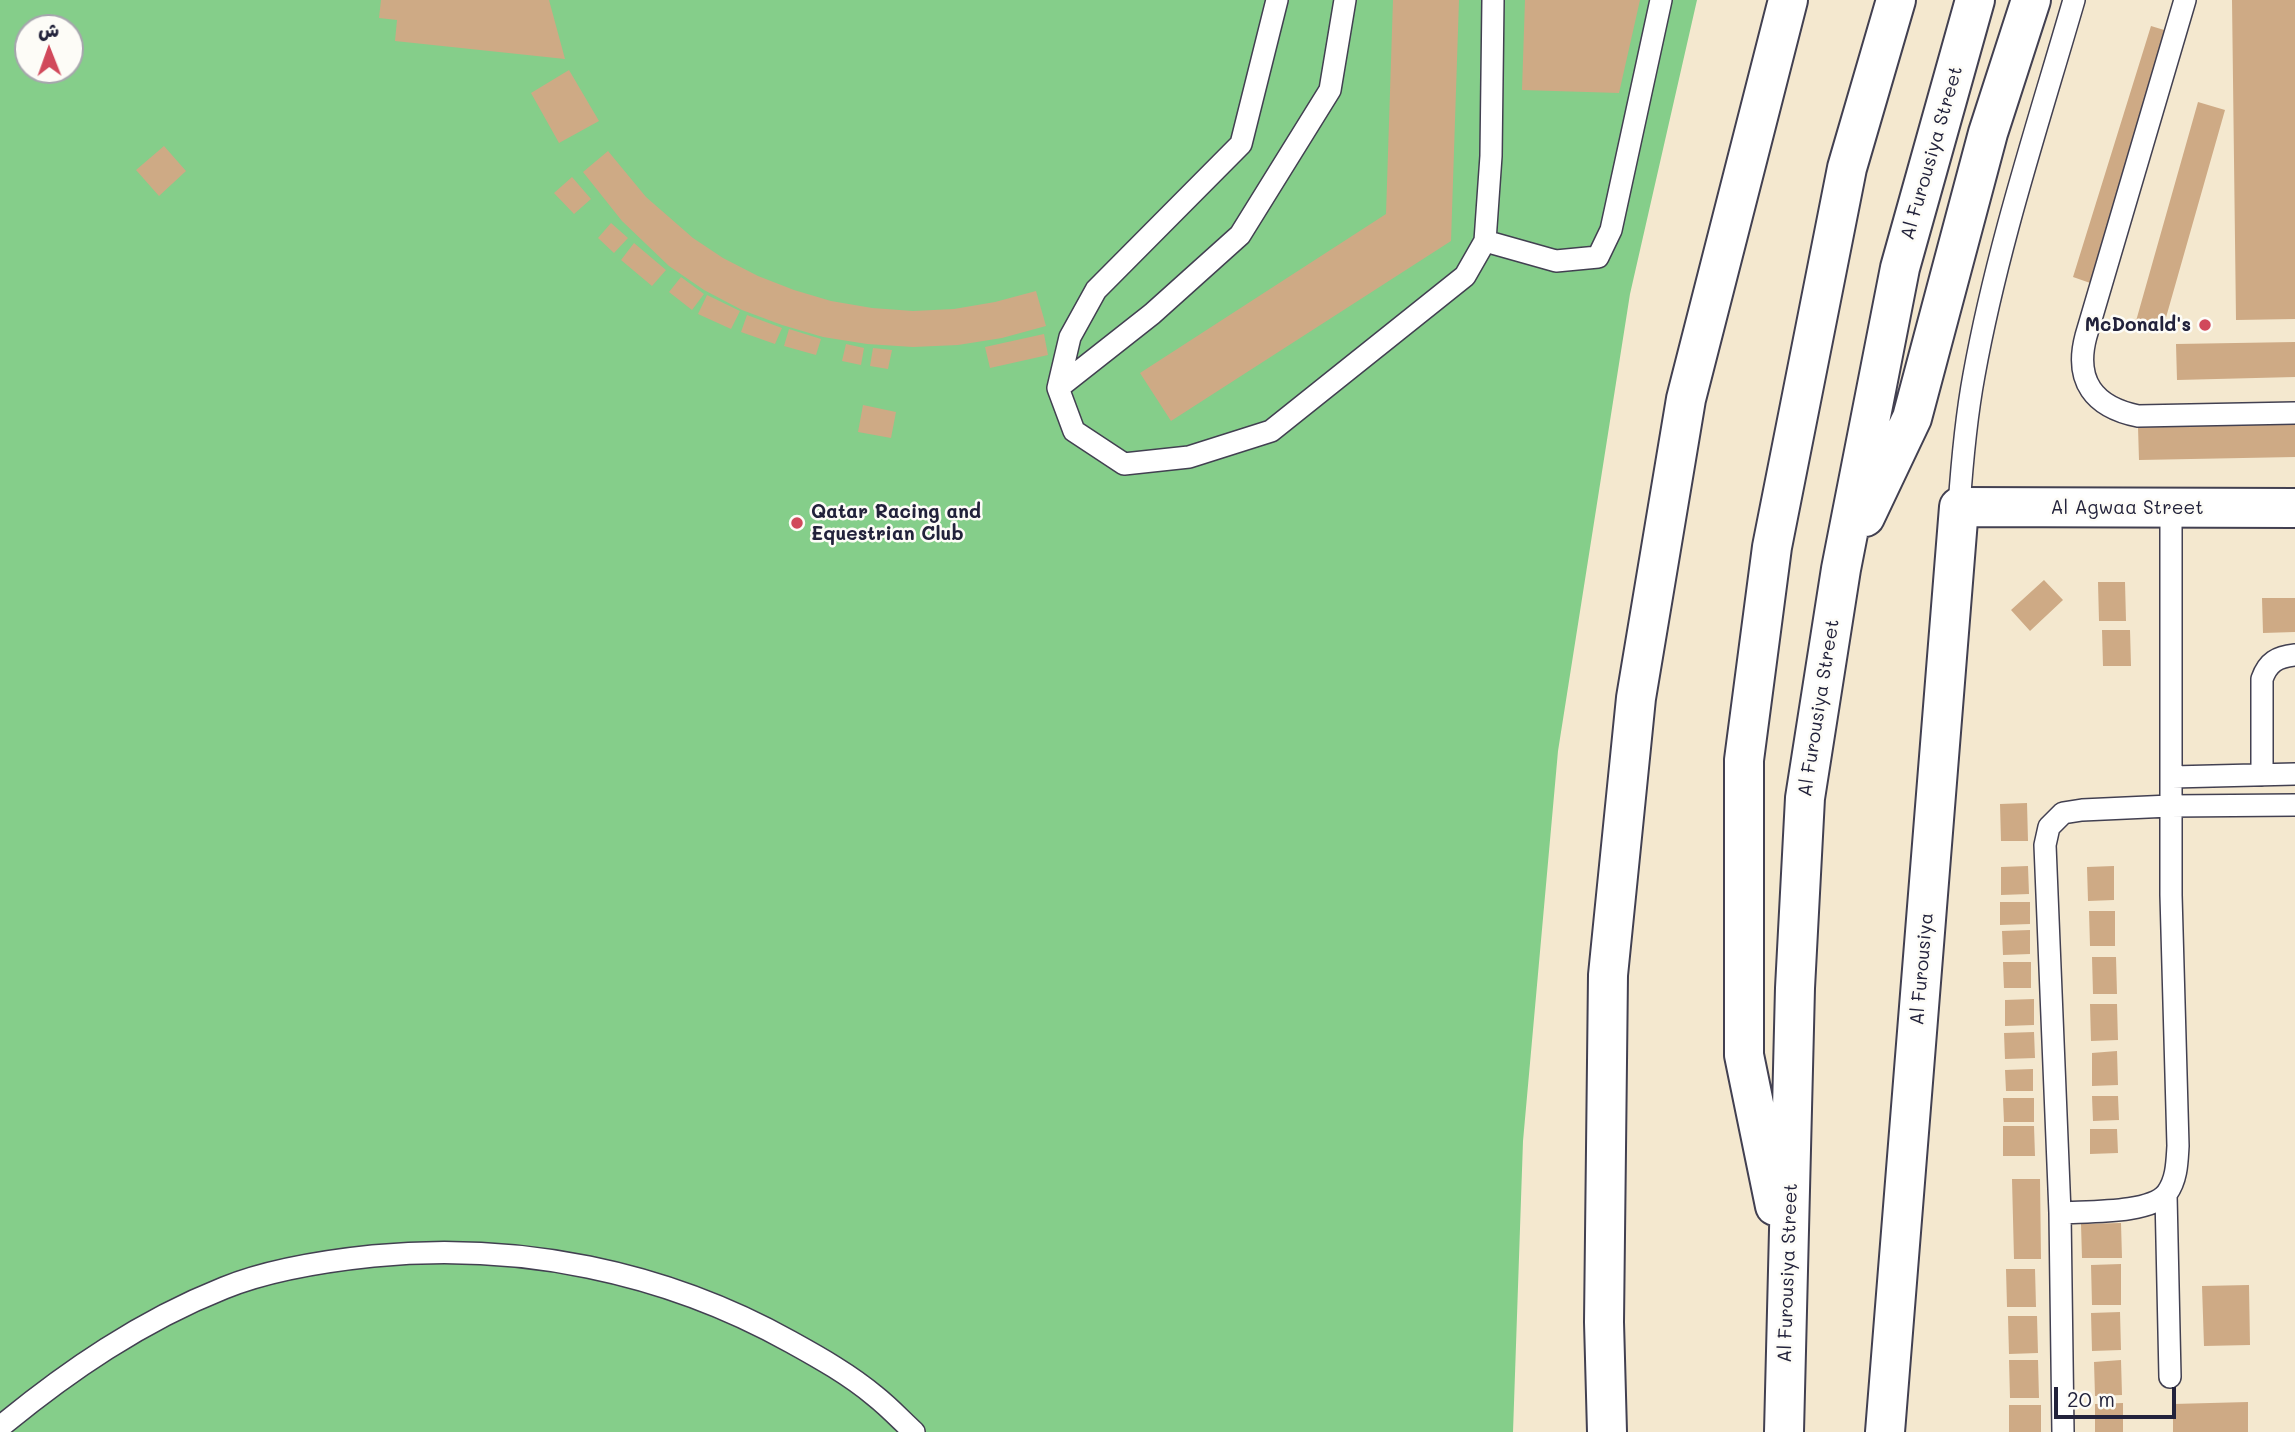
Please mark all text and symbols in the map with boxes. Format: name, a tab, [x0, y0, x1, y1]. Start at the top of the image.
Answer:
north arrow	[14, 14, 84, 84]
text: ش	[38, 17, 59, 42]
street label: Al Furousiya Street	[1896, 64, 1968, 242]
place label: McDonald's	[2085, 314, 2191, 336]
marker: McDonald's	[2197, 317, 2213, 333]
street label: Al Agwaa Street	[2050, 497, 2204, 519]
place label: Qatar Racing and Equestrian Club	[811, 501, 981, 545]
marker: Qatar Racing and Equestrian Club	[789, 515, 805, 531]
street label: Al Furousiya Street	[1794, 618, 1844, 798]
street label: Al Furousiya	[1906, 912, 1938, 1026]
street label: Al Furousiya Street	[1773, 1183, 1803, 1363]
scale bar	[2057, 1372, 2180, 1416]
text: 20 m	[2067, 1385, 2115, 1412]

